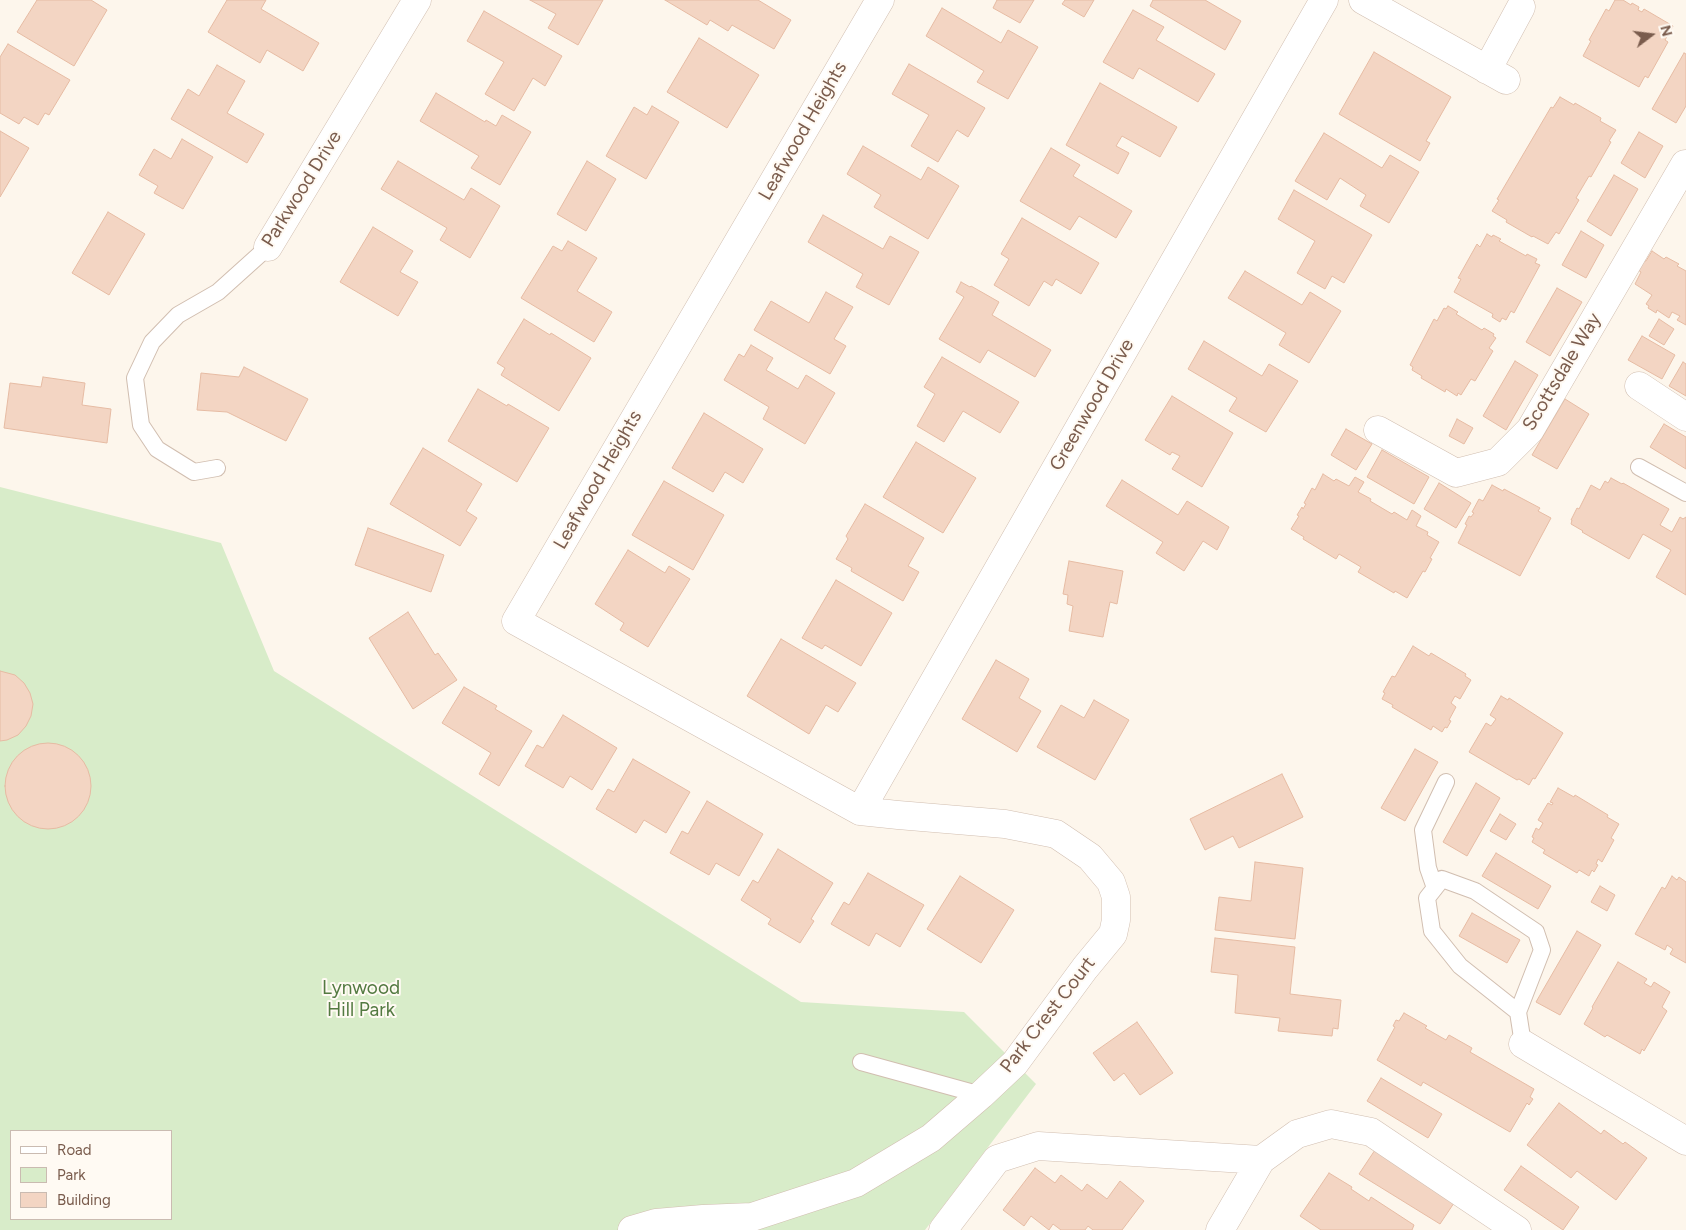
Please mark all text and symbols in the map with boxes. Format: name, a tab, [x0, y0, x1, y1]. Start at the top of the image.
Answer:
north arrow	[1626, 10, 1676, 60]
text: N	[1656, 24, 1676, 38]
street label: Leafwood Heights	[754, 58, 852, 204]
street label: Parkwood Drive	[257, 127, 347, 251]
street label: Scottsdale Way	[1518, 309, 1606, 435]
street label: Greenwood Drive	[1045, 335, 1139, 475]
street label: Leafwood Heights	[549, 407, 647, 553]
street label: Park Crest Court	[996, 952, 1100, 1078]
park label: Lynwood Hill Park	[322, 977, 400, 1021]
legend	[10, 1130, 172, 1220]
text: Road	[57, 1141, 92, 1159]
text: Park	[57, 1166, 86, 1184]
text: Building	[57, 1191, 111, 1209]

